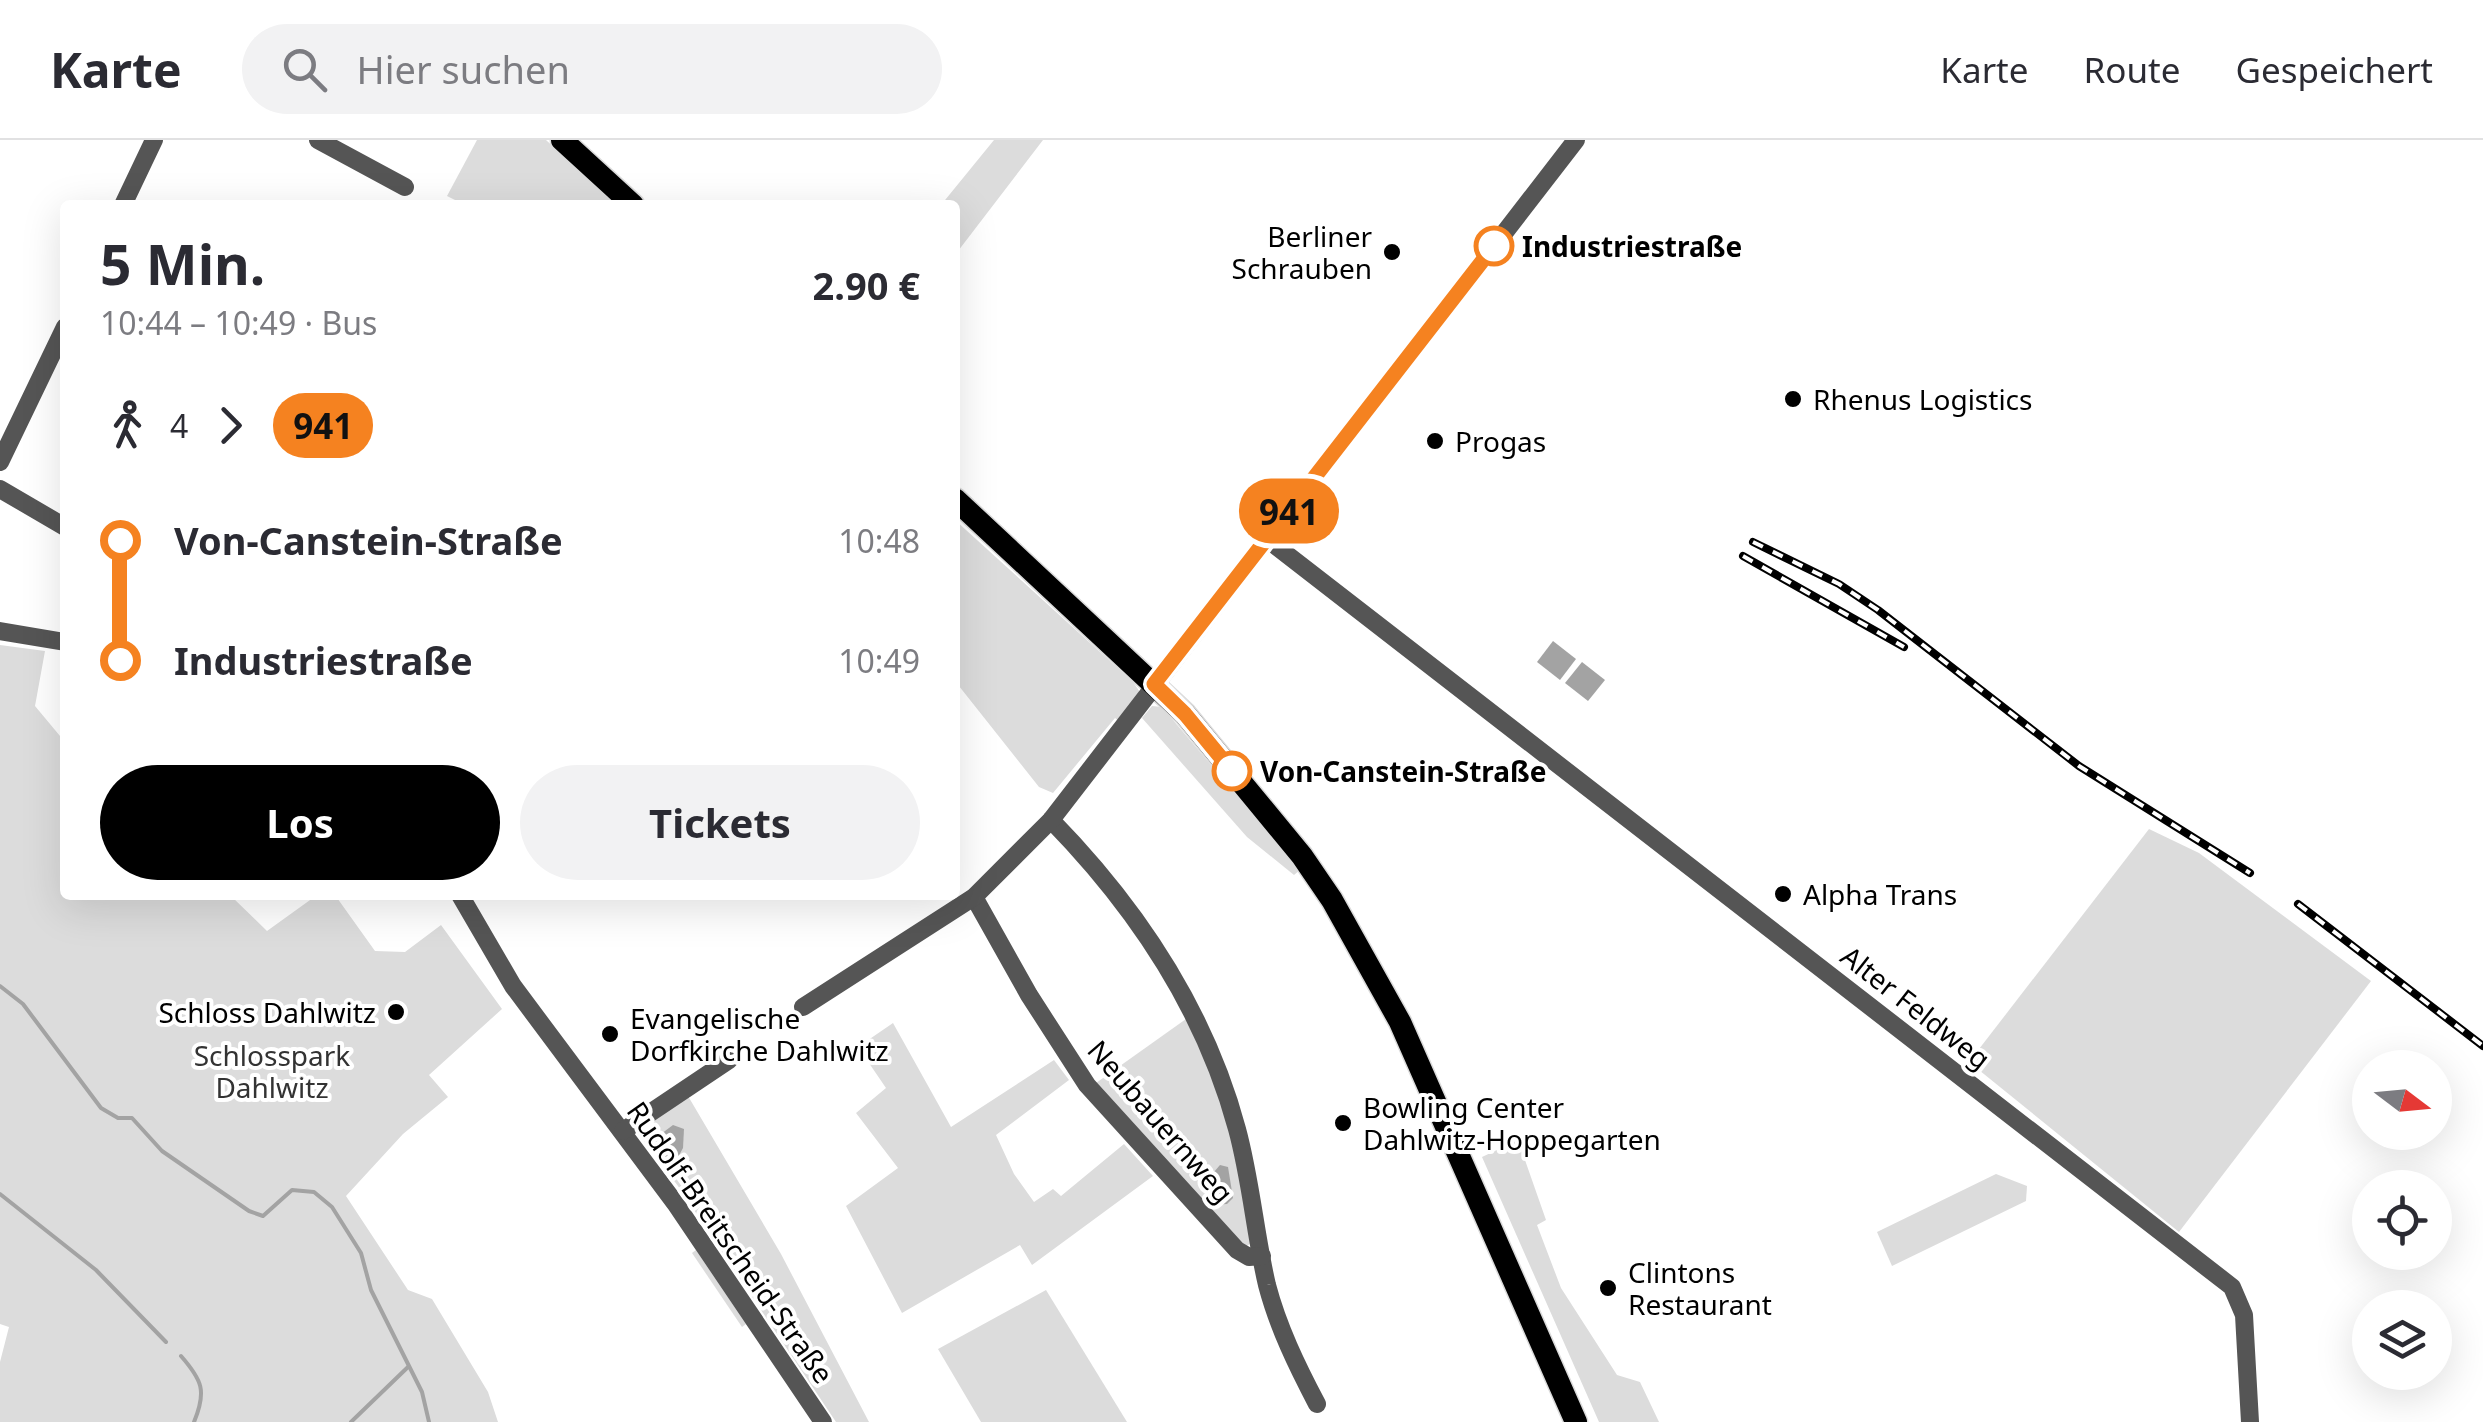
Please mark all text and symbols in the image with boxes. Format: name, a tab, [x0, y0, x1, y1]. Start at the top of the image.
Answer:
search box	[242, 24, 942, 114]
text: Karte	[50, 37, 182, 102]
icon: search	[277, 42, 332, 97]
text: Hier suchen	[357, 43, 570, 95]
text: Karte	[1940, 46, 2029, 93]
text: Route	[2084, 46, 2180, 93]
text: Gespeichert	[2235, 46, 2433, 93]
place label: Berliner Schrauben	[1232, 217, 1372, 287]
text: 5 Min.	[100, 226, 265, 301]
marker: Industriestraße	[1475, 227, 1513, 265]
place label: Industriestraße	[1522, 227, 1742, 265]
marker: Berliner Schrauben	[1381, 241, 1403, 263]
text: 2.90 €	[812, 259, 920, 311]
text: 10:44 – 10:49 · Bus	[100, 301, 377, 344]
place label: Rhenus Logistics	[1813, 380, 2032, 418]
marker: Rhenus Logistics	[1782, 388, 1804, 410]
icon: walk	[100, 398, 155, 453]
icon: forward	[203, 398, 258, 453]
text: 941	[293, 402, 353, 449]
text: 4	[170, 404, 188, 447]
place label: Progas	[1455, 422, 1546, 460]
marker: Progas	[1424, 430, 1446, 452]
line badge: 941	[1232, 478, 1346, 544]
text: 941	[1259, 488, 1319, 535]
text: Von-Canstein-Straße	[174, 514, 563, 566]
text: 10:48	[838, 519, 920, 562]
text: Industriestraße	[174, 634, 473, 686]
text: 10:49	[838, 639, 920, 682]
marker: Von-Canstein-Straße	[1213, 752, 1251, 790]
place label: Von-Canstein-Straße	[1260, 752, 1546, 790]
button: Los	[100, 765, 500, 880]
button: Tickets	[520, 765, 920, 880]
place label: Alpha Trans	[1803, 875, 1957, 913]
marker: Alpha Trans	[1772, 883, 1794, 905]
street label: Alter Feldweg	[1834, 937, 1998, 1077]
place label: Schloss Dahlwitz	[158, 993, 376, 1031]
place label: Evangelische Dorfkirche Dahlwitz	[630, 999, 889, 1069]
marker: Schloss Dahlwitz	[385, 1001, 407, 1023]
marker: Evangelische Dorfkirche Dahlwitz	[599, 1023, 621, 1045]
street label: Neubauernweg	[1080, 1031, 1242, 1211]
park label: Schlosspark Dahlwitz	[194, 1036, 350, 1106]
north arrow	[2352, 1050, 2452, 1150]
map controls	[2352, 1050, 2452, 1390]
place label: Bowling Center Dahlwitz-Hoppegarten	[1363, 1088, 1661, 1158]
street label: Rudolf-Breitscheid-Straße	[619, 1093, 843, 1391]
marker: Bowling Center Dahlwitz-Hoppegarten	[1332, 1112, 1354, 1134]
button: locate	[2352, 1170, 2452, 1270]
place label: Clintons Restaurant	[1628, 1253, 1772, 1323]
marker: Clintons Restaurant	[1597, 1277, 1619, 1299]
button: layers	[2352, 1290, 2452, 1390]

